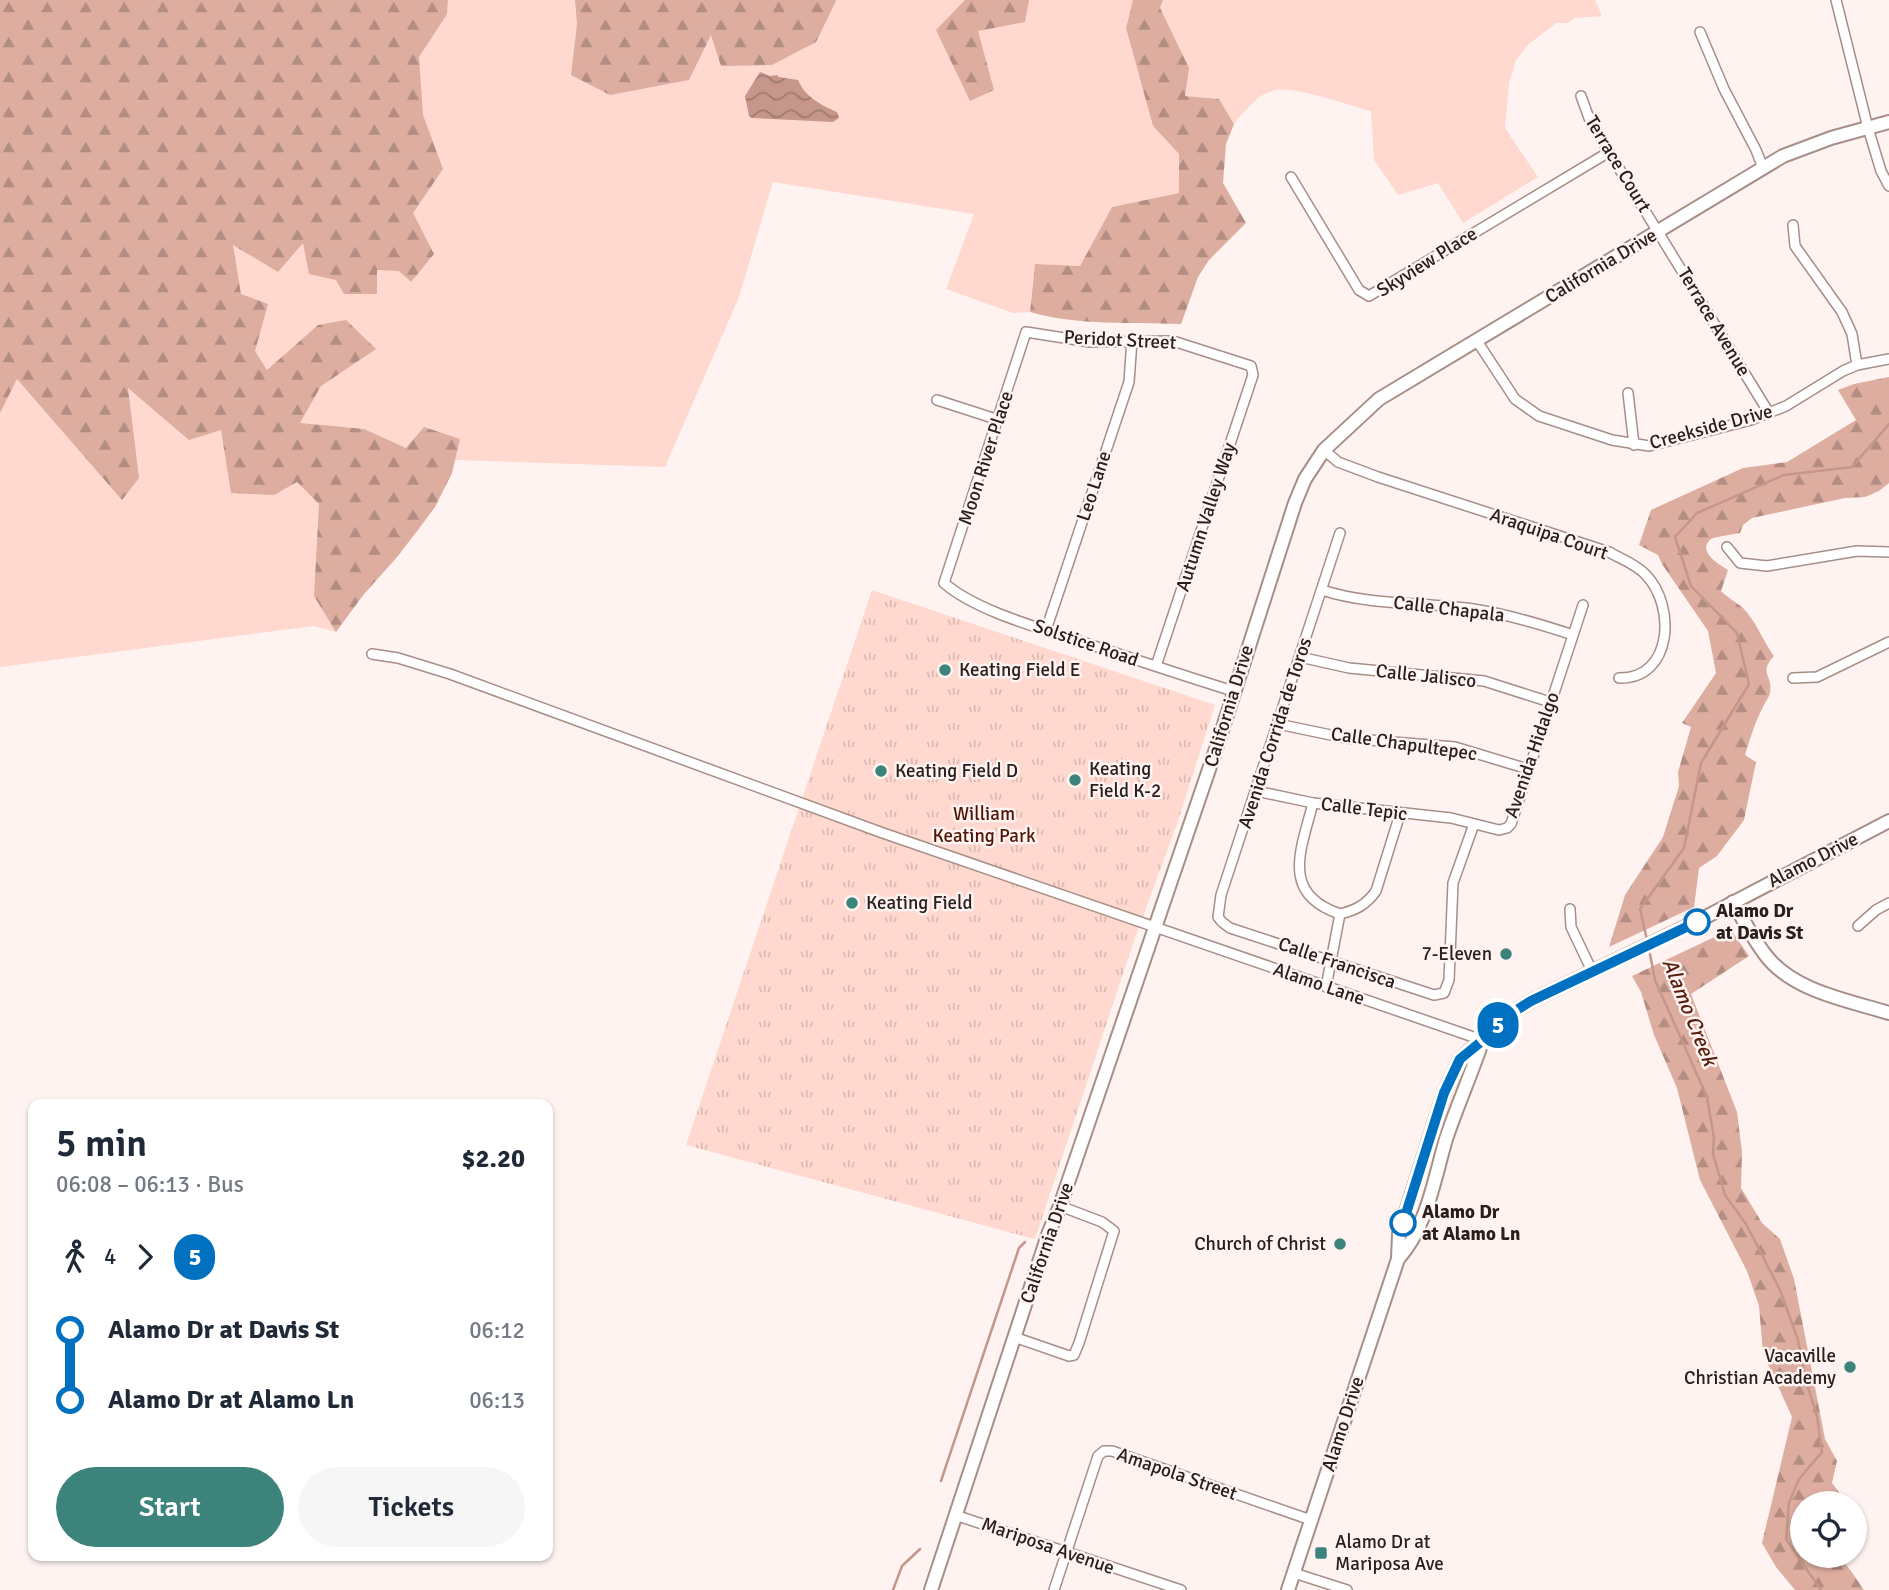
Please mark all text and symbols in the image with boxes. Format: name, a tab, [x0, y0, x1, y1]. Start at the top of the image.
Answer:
street label: Terrace Court	[1580, 111, 1656, 217]
street label: Skyview Place	[1372, 222, 1482, 302]
street label: California Drive	[1541, 223, 1661, 309]
street label: Terrace Avenue	[1672, 263, 1756, 381]
street label: Peridot Street	[1063, 325, 1177, 355]
street label: Moon River Place	[953, 388, 1019, 528]
street label: Creekside Drive	[1647, 399, 1775, 455]
street label: Autumn Valley Way	[1171, 439, 1241, 594]
street label: Leo Lane	[1071, 448, 1117, 524]
street label: Araquipa Court	[1487, 503, 1611, 565]
street label: Calle Chapala	[1392, 590, 1506, 628]
street label: Solstice Road	[1030, 614, 1142, 672]
street label: Avenida Corrida de Toros	[1233, 634, 1317, 832]
street label: California Drive	[1199, 642, 1259, 770]
place label: Keating Field E	[959, 658, 1081, 682]
street label: Calle Jalisco	[1375, 659, 1477, 693]
marker: Keating Field E	[937, 662, 953, 678]
street label: Avenida Hidalgo	[1499, 689, 1565, 821]
street label: Calle Chapultepec	[1329, 722, 1479, 766]
place label: Keating Field K-2	[1089, 757, 1161, 803]
place label: Keating Field D	[895, 759, 1018, 783]
marker: Keating Field D	[873, 763, 889, 779]
marker: Keating Field K-2	[1067, 772, 1083, 788]
street label: Calle Tepic	[1319, 792, 1409, 826]
park label: William Keating Park	[933, 802, 1036, 848]
street label: Alamo Drive	[1764, 827, 1862, 893]
place label: Keating Field	[866, 891, 973, 915]
marker: Keating Field	[844, 895, 860, 911]
place label: Alamo Dr at Davis St	[1716, 899, 1804, 945]
marker: Alamo Dr at Davis St	[1684, 909, 1710, 935]
street label: Calle Francisca	[1275, 932, 1399, 994]
place label: 7-Eleven	[1421, 942, 1492, 966]
marker: 7-Eleven	[1498, 946, 1514, 962]
water label: Alamo Creek	[1657, 955, 1724, 1072]
street label: Alamo Lane	[1270, 957, 1368, 1011]
line badge: 5	[1475, 1002, 1521, 1048]
text: 5	[1492, 1010, 1504, 1040]
text: 5 min	[56, 1120, 147, 1167]
text: $2.20	[461, 1143, 525, 1175]
text: 06:08 – 06:13 · Bus	[56, 1170, 244, 1199]
street label: California Drive	[1015, 1179, 1079, 1307]
place label: Alamo Dr at Alamo Ln	[1422, 1200, 1520, 1246]
marker: Alamo Dr at Alamo Ln	[1390, 1210, 1416, 1236]
place label: Church of Christ	[1194, 1232, 1326, 1256]
marker: Church of Christ	[1332, 1236, 1348, 1252]
icon: walk	[56, 1238, 94, 1276]
icon: forward	[126, 1238, 164, 1276]
text: 4	[104, 1242, 116, 1271]
text: 5	[188, 1242, 201, 1272]
text: Alamo Dr at Davis St	[108, 1314, 339, 1346]
text: 06:12	[469, 1316, 525, 1345]
place label: Vacaville Christian Academy	[1684, 1344, 1836, 1390]
marker: Vacaville Christian Academy	[1842, 1359, 1858, 1375]
street label: Alamo Drive	[1316, 1374, 1370, 1474]
text: Alamo Dr at Alamo Ln	[108, 1384, 354, 1416]
text: 06:13	[469, 1386, 525, 1415]
street label: Amapola Street	[1114, 1442, 1240, 1506]
button: Start	[56, 1467, 284, 1547]
button: Tickets	[298, 1467, 525, 1547]
map controls	[1790, 1491, 1867, 1568]
button: locate	[1790, 1491, 1867, 1568]
street label: Mariposa Avenue	[978, 1512, 1118, 1580]
place label: Alamo Dr at Mariposa Ave	[1335, 1530, 1444, 1576]
marker: Alamo Dr at Mariposa Ave	[1313, 1545, 1329, 1561]

